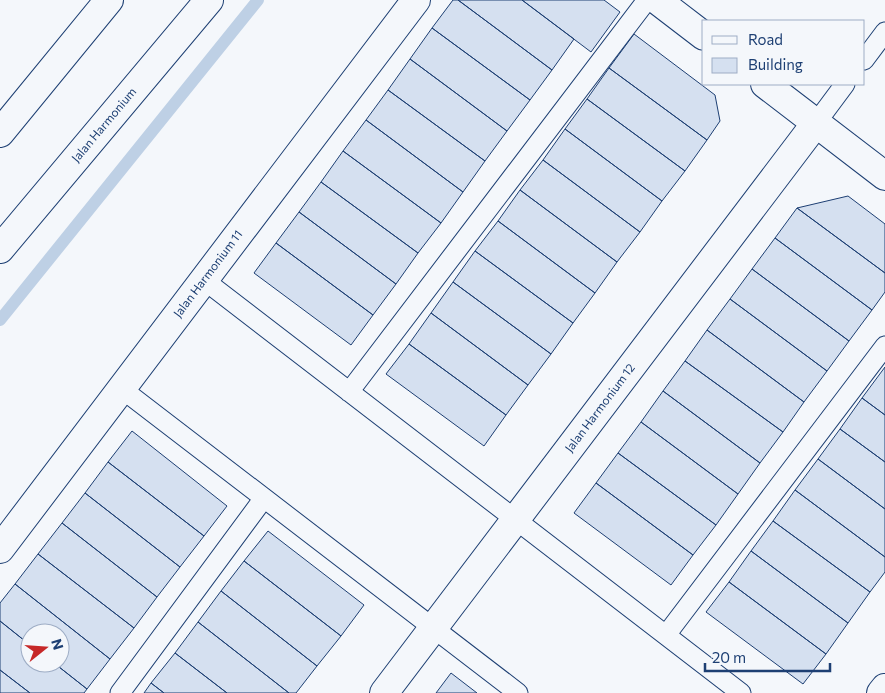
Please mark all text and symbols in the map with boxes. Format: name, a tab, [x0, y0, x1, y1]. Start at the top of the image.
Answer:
legend	[702, 20, 865, 85]
text: Road	[748, 30, 783, 48]
text: Building	[748, 55, 803, 73]
street label: Jalan Harmonium	[68, 84, 139, 165]
street label: Jalan Harmonium 11	[170, 227, 245, 320]
street label: Jalan Harmonium 12	[561, 360, 638, 455]
north arrow	[20, 623, 70, 673]
text: N	[48, 637, 68, 652]
scale bar	[705, 640, 830, 672]
text: 20 m	[712, 648, 746, 666]

